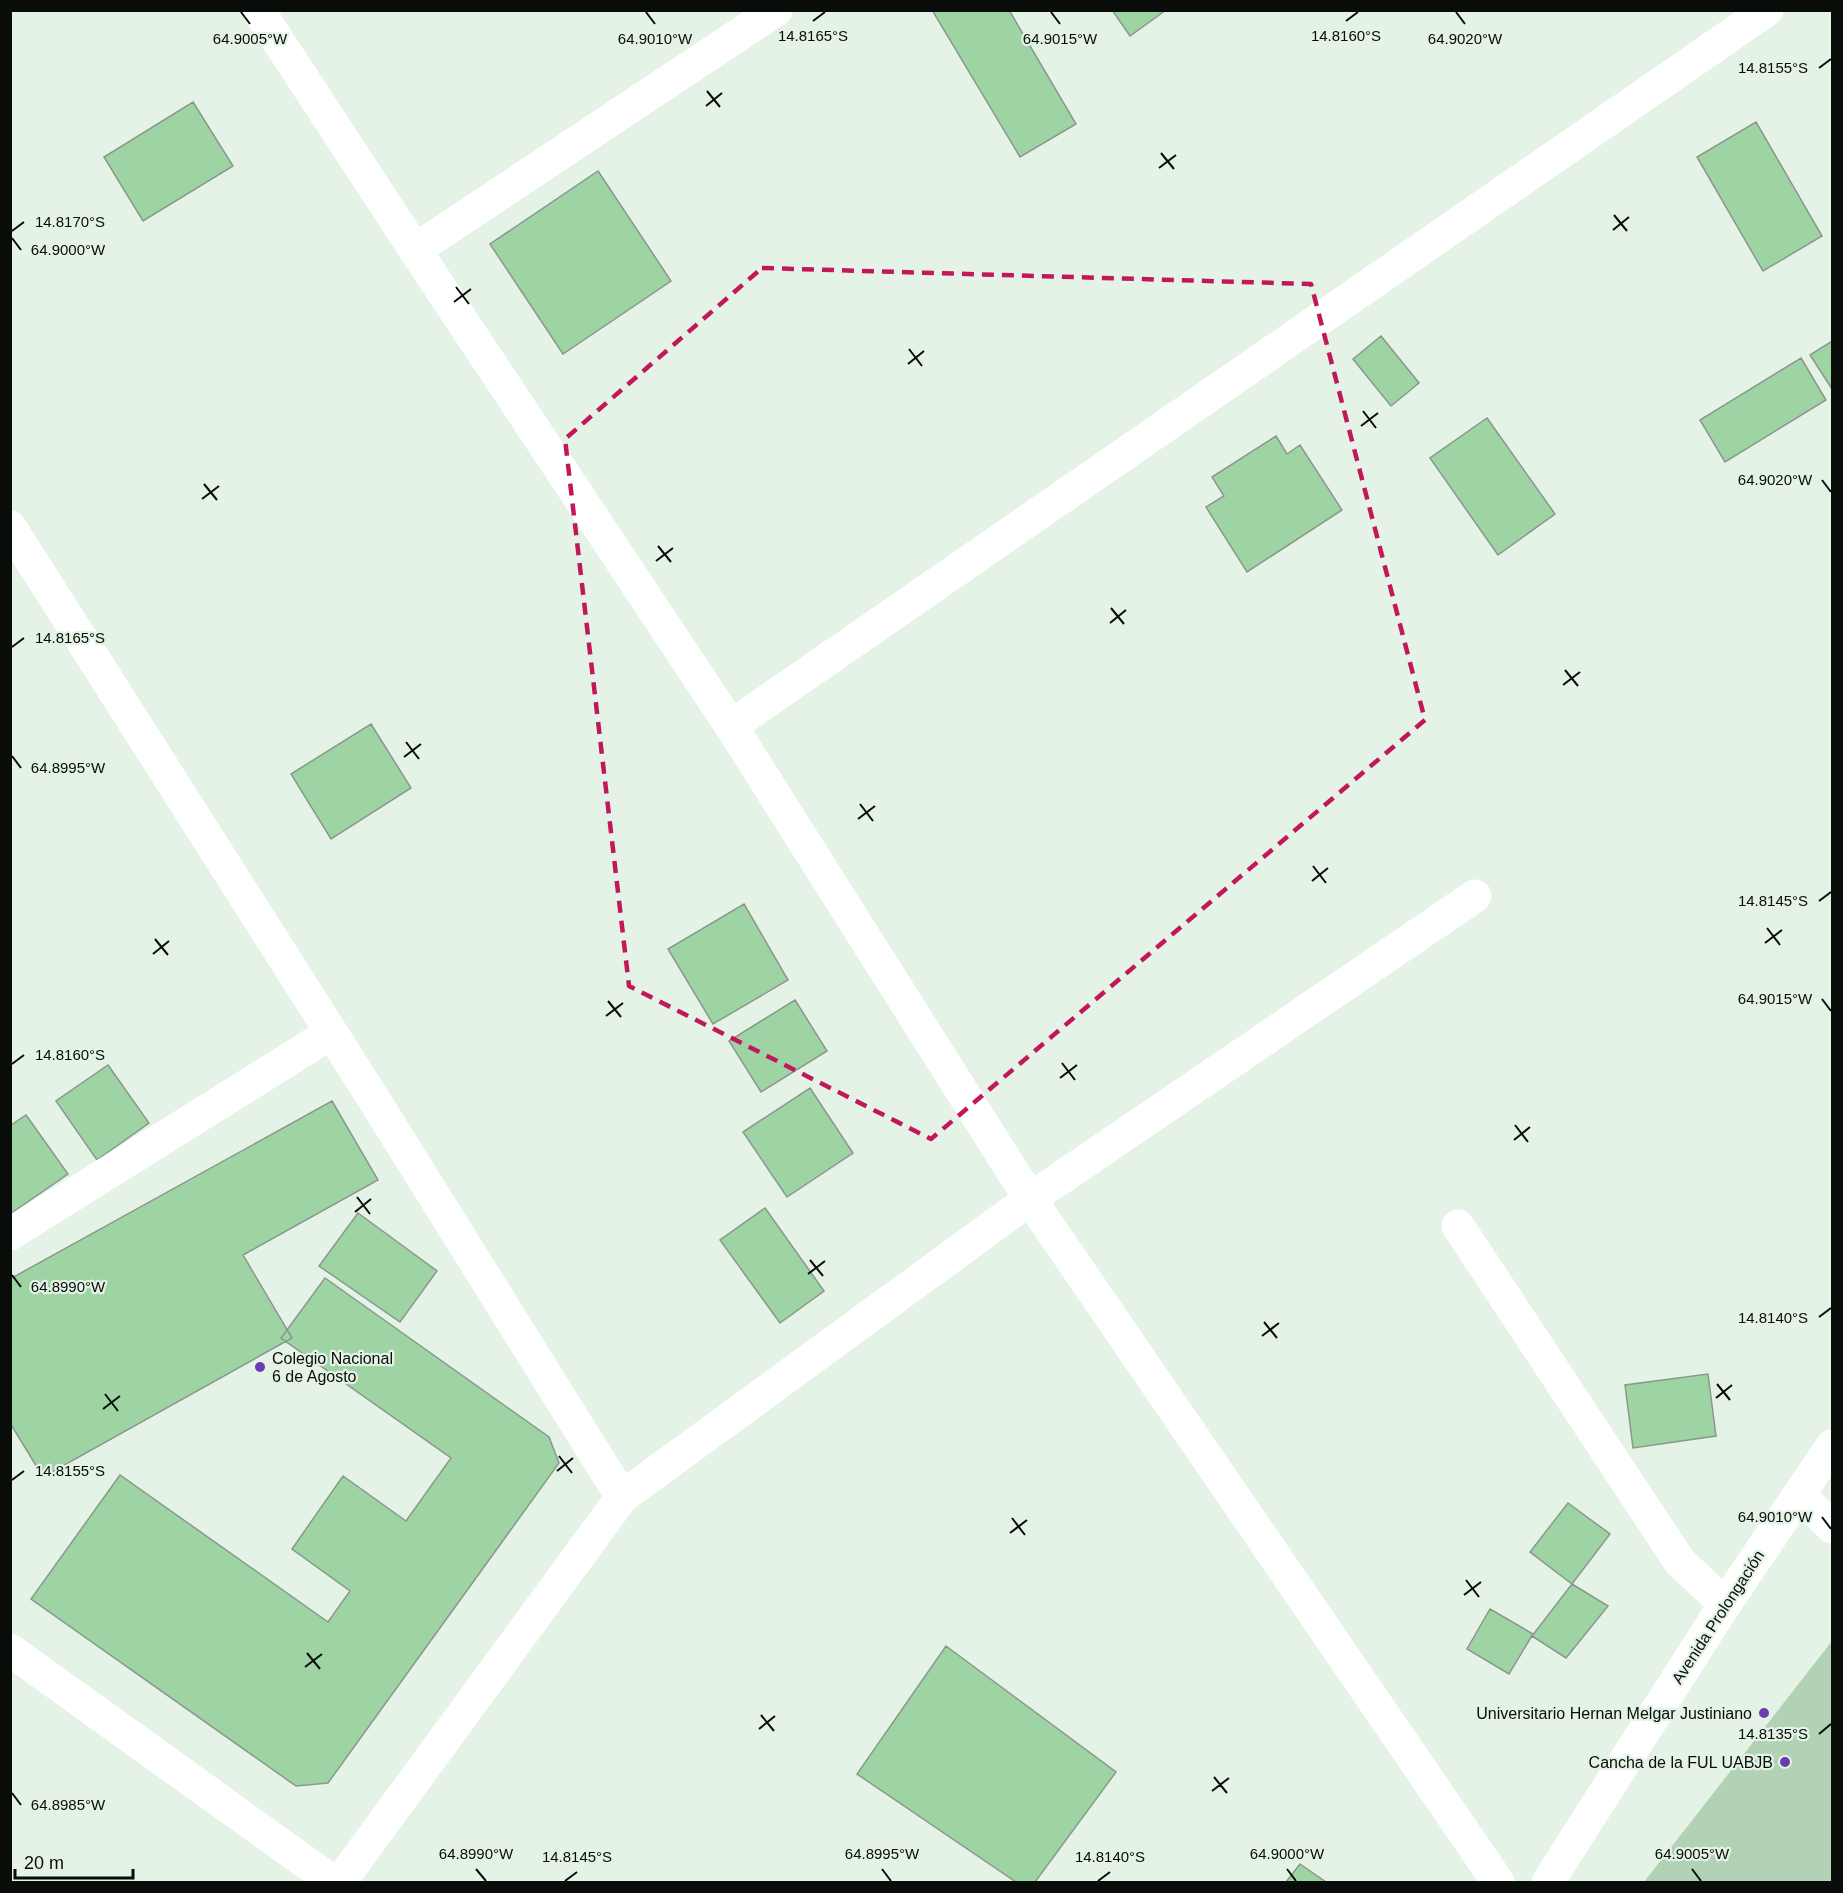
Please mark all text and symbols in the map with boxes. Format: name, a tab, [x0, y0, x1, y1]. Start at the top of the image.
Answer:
text: 14.8165°S	[778, 27, 848, 44]
text: 14.8160°S	[1311, 27, 1381, 44]
text: 64.9005°W	[213, 30, 288, 47]
text: 64.9010°W	[618, 30, 693, 47]
text: 64.9015°W	[1023, 30, 1098, 47]
text: 64.9020°W	[1428, 30, 1503, 47]
text: 14.8155°S	[1738, 59, 1808, 76]
text: 14.8170°S	[35, 213, 105, 230]
text: 64.9000°W	[31, 241, 106, 258]
text: 64.9020°W	[1738, 471, 1813, 488]
text: 14.8165°S	[35, 629, 105, 646]
text: 64.8995°W	[31, 759, 106, 776]
text: 14.8145°S	[1738, 892, 1808, 909]
text: 64.9015°W	[1738, 990, 1813, 1007]
text: 14.8160°S	[35, 1046, 105, 1063]
text: 64.8990°W	[31, 1278, 106, 1295]
text: 14.8140°S	[1738, 1309, 1808, 1326]
place label: Colegio Nacional 6 de Agosto	[272, 1350, 393, 1385]
marker: Colegio Nacional 6 de Agosto	[253, 1360, 267, 1374]
text: 14.8155°S	[35, 1462, 105, 1479]
text: 64.9010°W	[1738, 1508, 1813, 1525]
street label: Avenida Prolongación	[1669, 1547, 1767, 1687]
place label: Universitario Hernan Melgar Justiniano	[1476, 1705, 1752, 1722]
marker: Universitario Hernan Melgar Justiniano	[1757, 1706, 1771, 1720]
text: 14.8135°S	[1738, 1725, 1808, 1742]
place label: Cancha de la FUL UABJB	[1589, 1754, 1773, 1771]
marker: Cancha de la FUL UABJB	[1778, 1755, 1792, 1769]
text: 64.8985°W	[31, 1796, 106, 1813]
scale bar	[15, 1842, 134, 1880]
text: 64.8990°W	[439, 1845, 514, 1862]
text: 64.8995°W	[845, 1845, 920, 1862]
text: 64.9000°W	[1250, 1845, 1325, 1862]
text: 64.9005°W	[1655, 1845, 1730, 1862]
text: 14.8145°S	[542, 1848, 612, 1865]
text: 14.8140°S	[1075, 1848, 1145, 1865]
text: 20 m	[24, 1853, 64, 1873]

